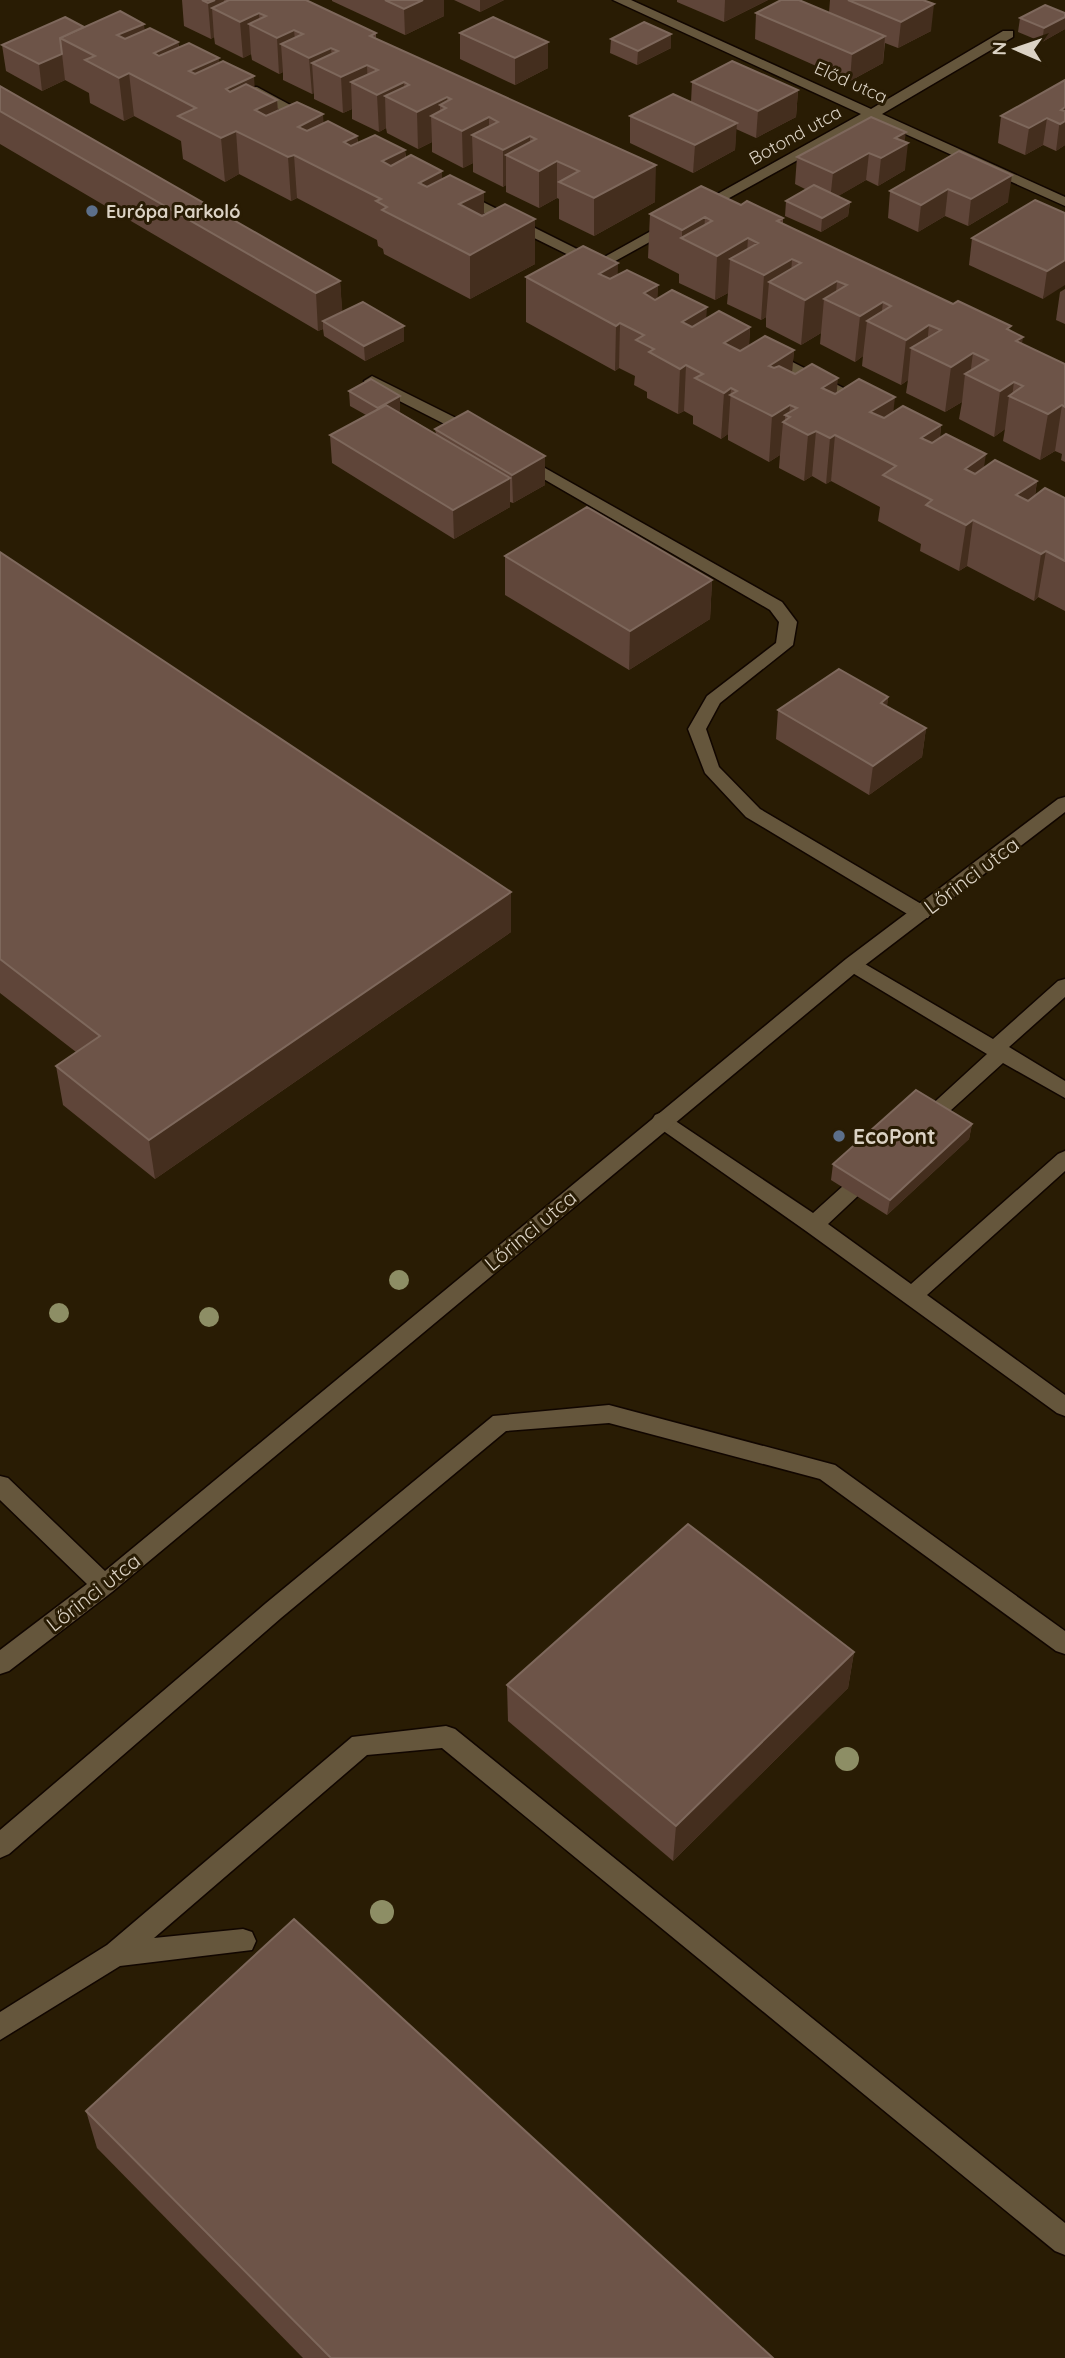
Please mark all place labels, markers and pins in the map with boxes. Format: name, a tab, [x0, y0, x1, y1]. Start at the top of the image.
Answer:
place label: Európa Parkoló	[106, 200, 240, 223]
marker: Európa Parkoló	[84, 203, 100, 219]
place label: EcoPont	[853, 1123, 936, 1149]
marker: EcoPont	[831, 1128, 847, 1144]

